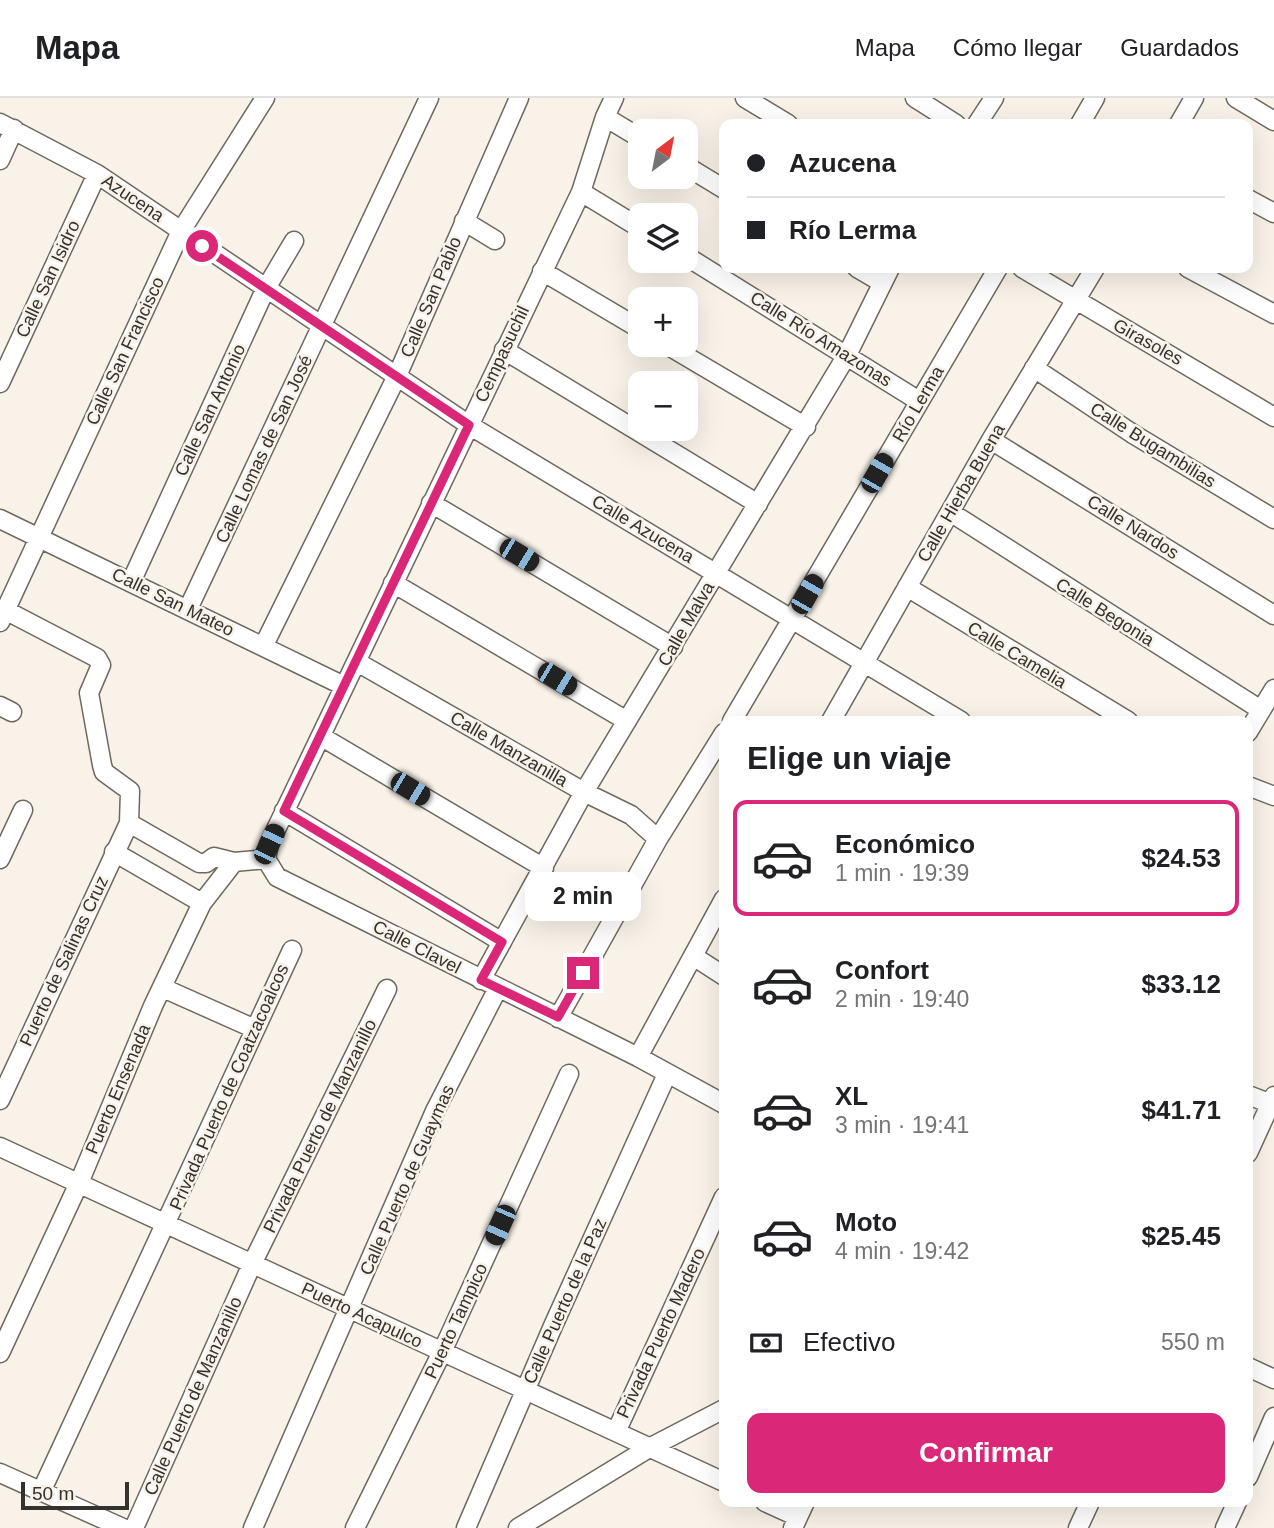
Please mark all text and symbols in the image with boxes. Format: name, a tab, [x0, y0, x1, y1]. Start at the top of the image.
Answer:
text: Mapa	[35, 29, 119, 66]
text: Mapa	[855, 34, 915, 61]
text: Cómo llegar	[953, 34, 1082, 61]
text: Guardados	[1120, 34, 1239, 61]
north arrow	[628, 119, 698, 189]
map controls	[628, 119, 698, 441]
text: Azucena	[789, 148, 896, 178]
street label: Azucena	[98, 170, 168, 226]
button: layers	[628, 203, 698, 273]
text: Río Lerma	[789, 215, 916, 245]
street label: Calle San Isidro	[12, 217, 84, 341]
route start	[186, 230, 218, 262]
street label: Calle San Pablo	[397, 234, 465, 360]
street label: Calle San Francisco	[82, 274, 168, 428]
button: +	[628, 287, 698, 357]
street label: Calle Río Amazonas	[747, 287, 895, 391]
street label: Cempasuchil	[471, 303, 533, 405]
street label: Girasoles	[1110, 315, 1186, 369]
street label: Calle San Antonio	[171, 341, 249, 479]
street label: Calle Lomas de San José	[212, 352, 316, 546]
street label: Río Lerma	[888, 362, 948, 445]
button: −	[628, 371, 698, 441]
street label: Calle Bugambilias	[1087, 398, 1219, 492]
street label: Calle Hierba Buena	[913, 420, 1009, 566]
car	[858, 450, 897, 496]
street label: Calle Azucena	[589, 491, 698, 568]
street label: Calle Nardos	[1084, 491, 1182, 563]
car	[496, 535, 543, 575]
street label: Calle San Mateo	[109, 564, 237, 640]
car	[788, 571, 827, 617]
street label: Calle Begonia	[1052, 574, 1159, 651]
street label: Calle Malva	[654, 577, 719, 670]
street label: Calle Camelia	[964, 618, 1071, 693]
car	[534, 659, 581, 699]
street label: Calle Manzanilla	[447, 707, 572, 791]
text: Elige un viaje	[747, 740, 952, 776]
car	[387, 769, 434, 809]
car	[251, 821, 288, 867]
icon: car	[751, 827, 814, 890]
text: Económico	[835, 829, 975, 859]
text: $24.53	[1141, 843, 1221, 873]
text: 1 min · 19:39	[835, 860, 969, 886]
callout: 2 min	[525, 872, 641, 920]
street label: Puerto de Salinas Cruz	[16, 873, 112, 1049]
text: 2 min	[553, 883, 613, 909]
street label: Calle Clavel	[370, 916, 464, 978]
icon: car	[751, 953, 814, 1016]
text: Confort	[835, 955, 929, 985]
route end	[567, 957, 599, 989]
street label: Privada Puerto de Coatzacoalcos	[166, 961, 292, 1213]
text: $33.12	[1141, 969, 1221, 999]
text: 2 min · 19:40	[835, 986, 969, 1012]
street label: Privada Puerto de Manzanillo	[259, 1016, 381, 1236]
street label: Puerto Ensenada	[82, 1020, 155, 1157]
icon: car	[751, 1079, 814, 1142]
text: XL	[835, 1081, 868, 1111]
street label: Calle Puerto de Guaymas	[356, 1082, 458, 1278]
text: $41.71	[1141, 1095, 1221, 1125]
text: 3 min · 19:41	[835, 1112, 969, 1138]
car	[482, 1202, 519, 1248]
icon: car	[751, 1205, 814, 1268]
text: Moto	[835, 1207, 897, 1237]
street label: Calle Puerto de la Paz	[519, 1215, 611, 1387]
text: $25.45	[1141, 1221, 1221, 1251]
text: 4 min · 19:42	[835, 1238, 969, 1264]
street label: Privada Puerto Madero	[613, 1245, 709, 1421]
street label: Puerto Tampico	[421, 1260, 491, 1382]
street label: Puerto Acapulco	[298, 1278, 426, 1352]
street label: Calle Puerto de Manzanillo	[140, 1294, 246, 1498]
icon: cash	[747, 1324, 785, 1362]
text: Efectivo	[803, 1327, 896, 1357]
text: 550 m	[1161, 1329, 1225, 1355]
button: Confirmar	[747, 1413, 1225, 1493]
scale bar	[21, 1479, 130, 1511]
text: 50 m	[32, 1483, 74, 1504]

